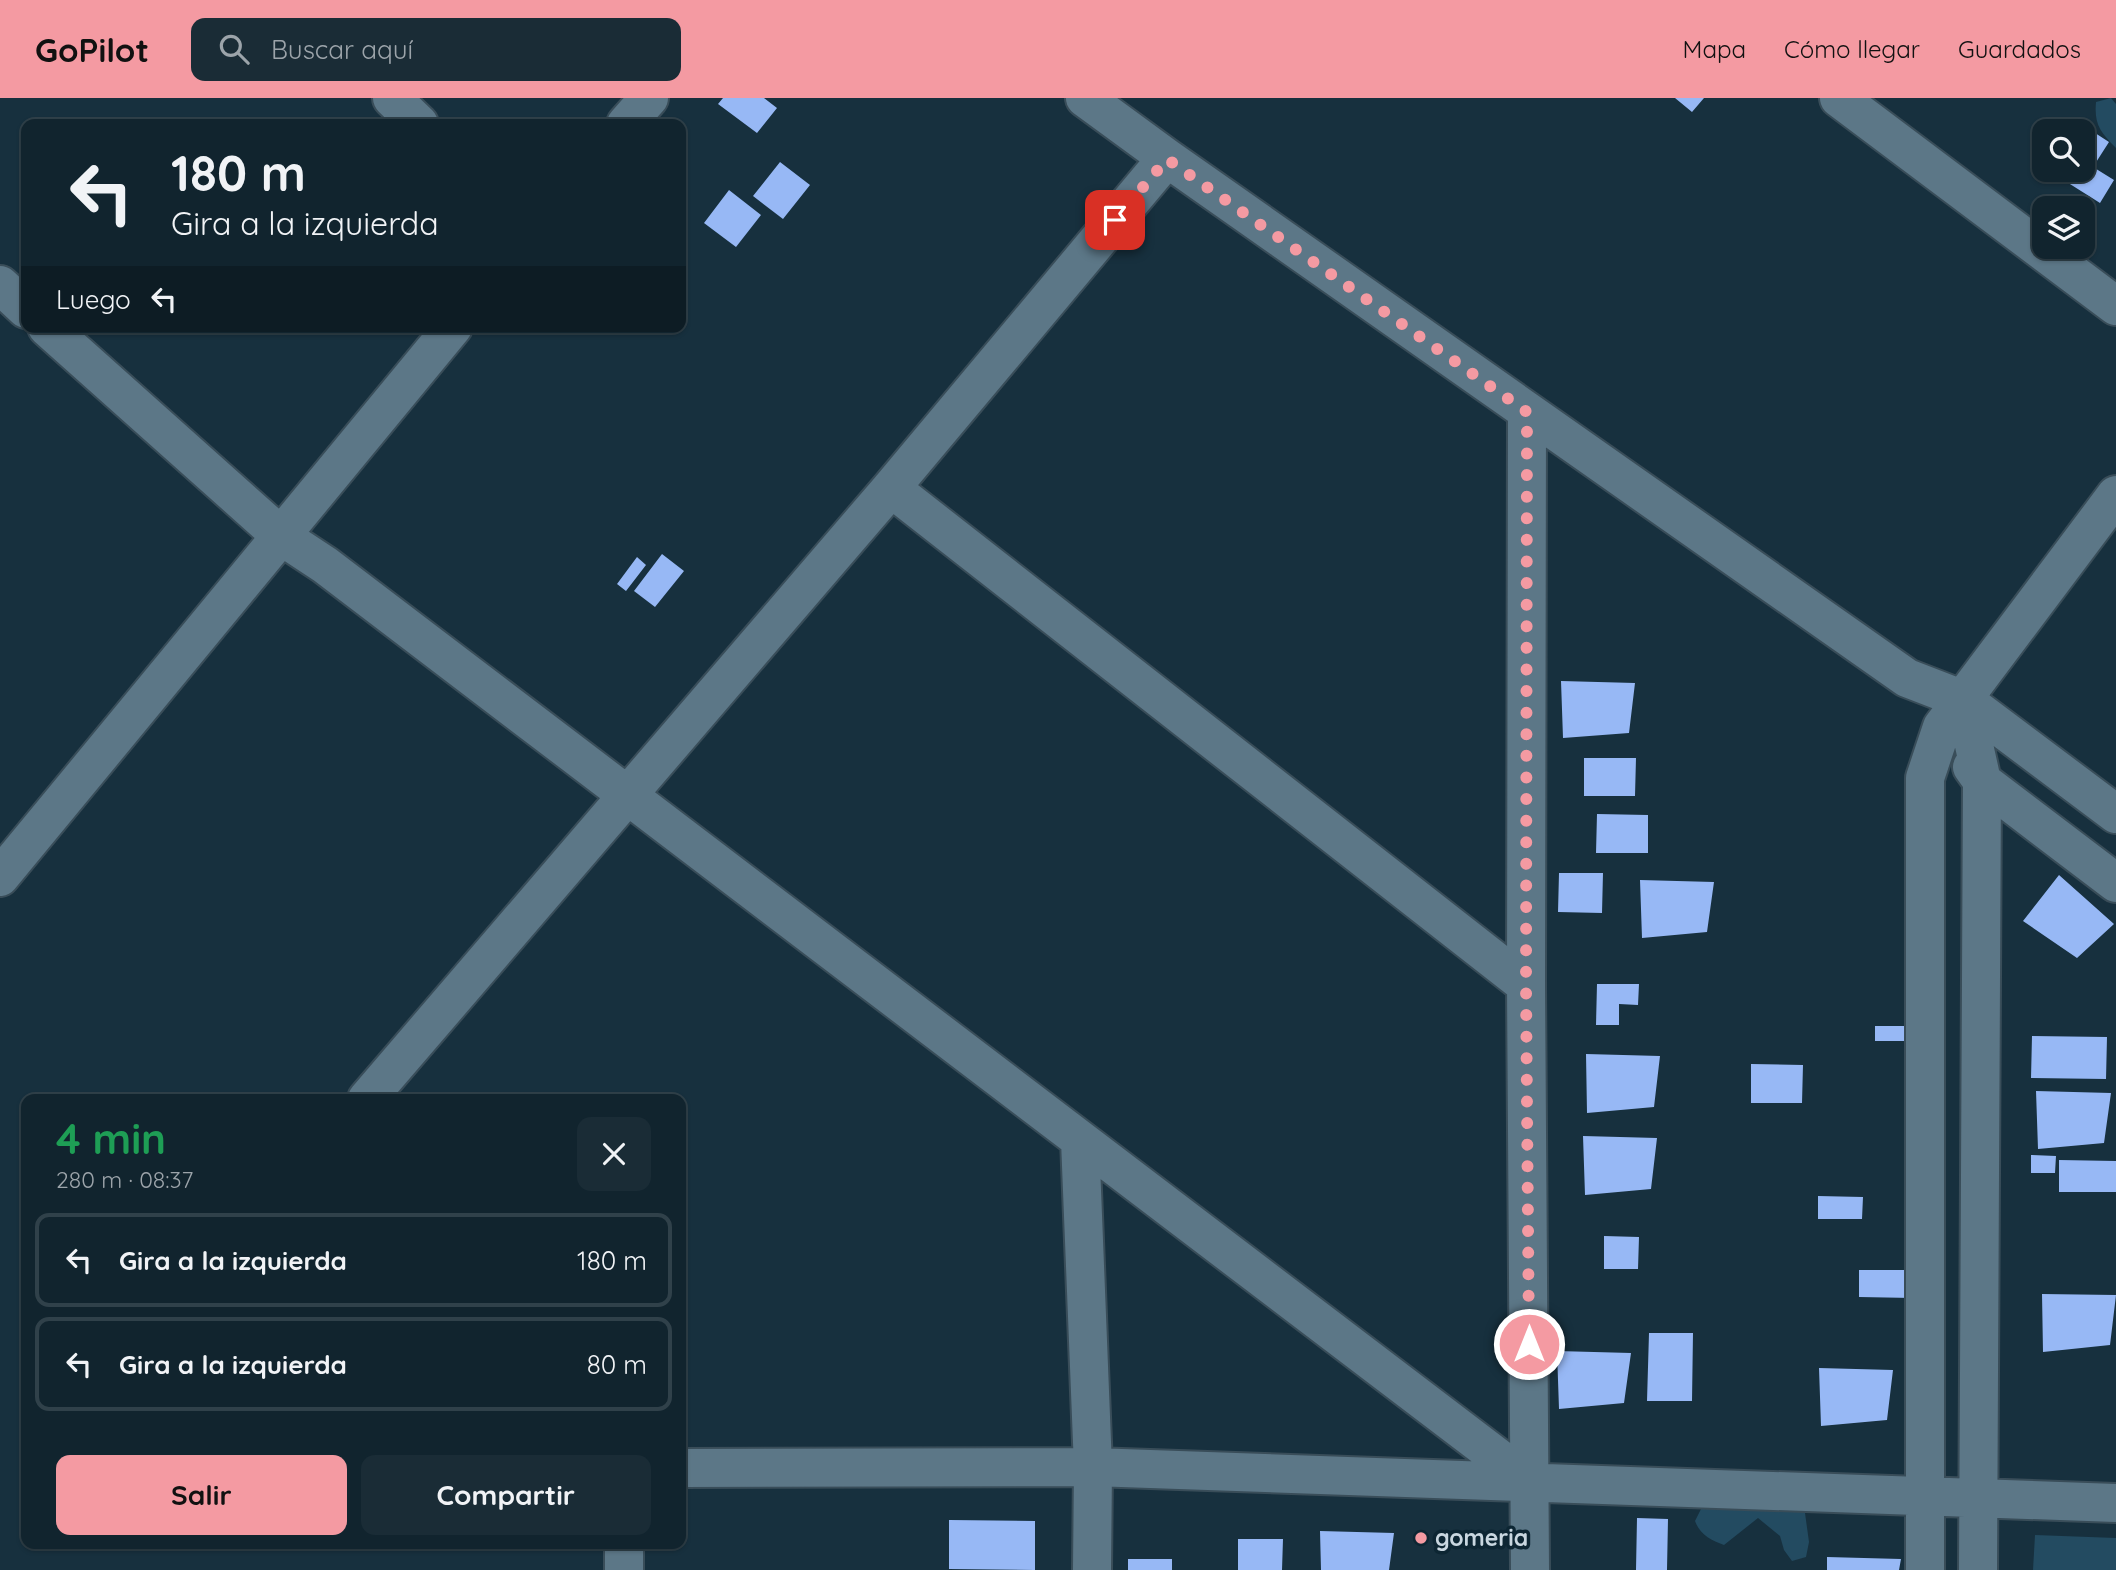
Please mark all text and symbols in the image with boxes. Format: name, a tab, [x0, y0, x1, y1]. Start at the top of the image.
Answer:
search box	[191, 18, 681, 81]
text: GoPilot	[35, 29, 149, 70]
icon: search	[215, 30, 253, 68]
text: Buscar aquí	[271, 33, 413, 66]
text: Mapa	[1683, 34, 1746, 64]
text: Cómo llegar	[1784, 34, 1920, 64]
text: Guardados	[1958, 34, 2081, 64]
map controls	[2032, 119, 2095, 259]
button: search	[2032, 119, 2095, 182]
text: 180 m	[171, 142, 306, 203]
icon: left	[56, 147, 147, 238]
pin	[1085, 190, 1145, 250]
button: layers	[2032, 196, 2095, 259]
icon: arrive	[1096, 201, 1134, 239]
text: Gira a la izquierda	[171, 203, 439, 243]
icon: left	[145, 280, 183, 318]
text: Luego	[56, 283, 131, 316]
text: 4 min	[56, 1112, 166, 1165]
button: close	[577, 1117, 651, 1191]
text: 280 m · 08:37	[56, 1165, 193, 1194]
icon: left	[60, 1241, 98, 1279]
text: Gira a la izquierda	[119, 1244, 347, 1277]
text: 180 m	[577, 1244, 647, 1277]
position arrow	[1492, 1307, 1566, 1381]
icon: left	[60, 1345, 98, 1383]
text: Gira a la izquierda	[119, 1348, 347, 1381]
text: 80 m	[587, 1348, 647, 1381]
button: Salir	[56, 1455, 347, 1535]
button: Compartir	[361, 1455, 651, 1535]
place label: gomeria	[1435, 1523, 1528, 1552]
marker: gomeria	[1413, 1530, 1429, 1546]

